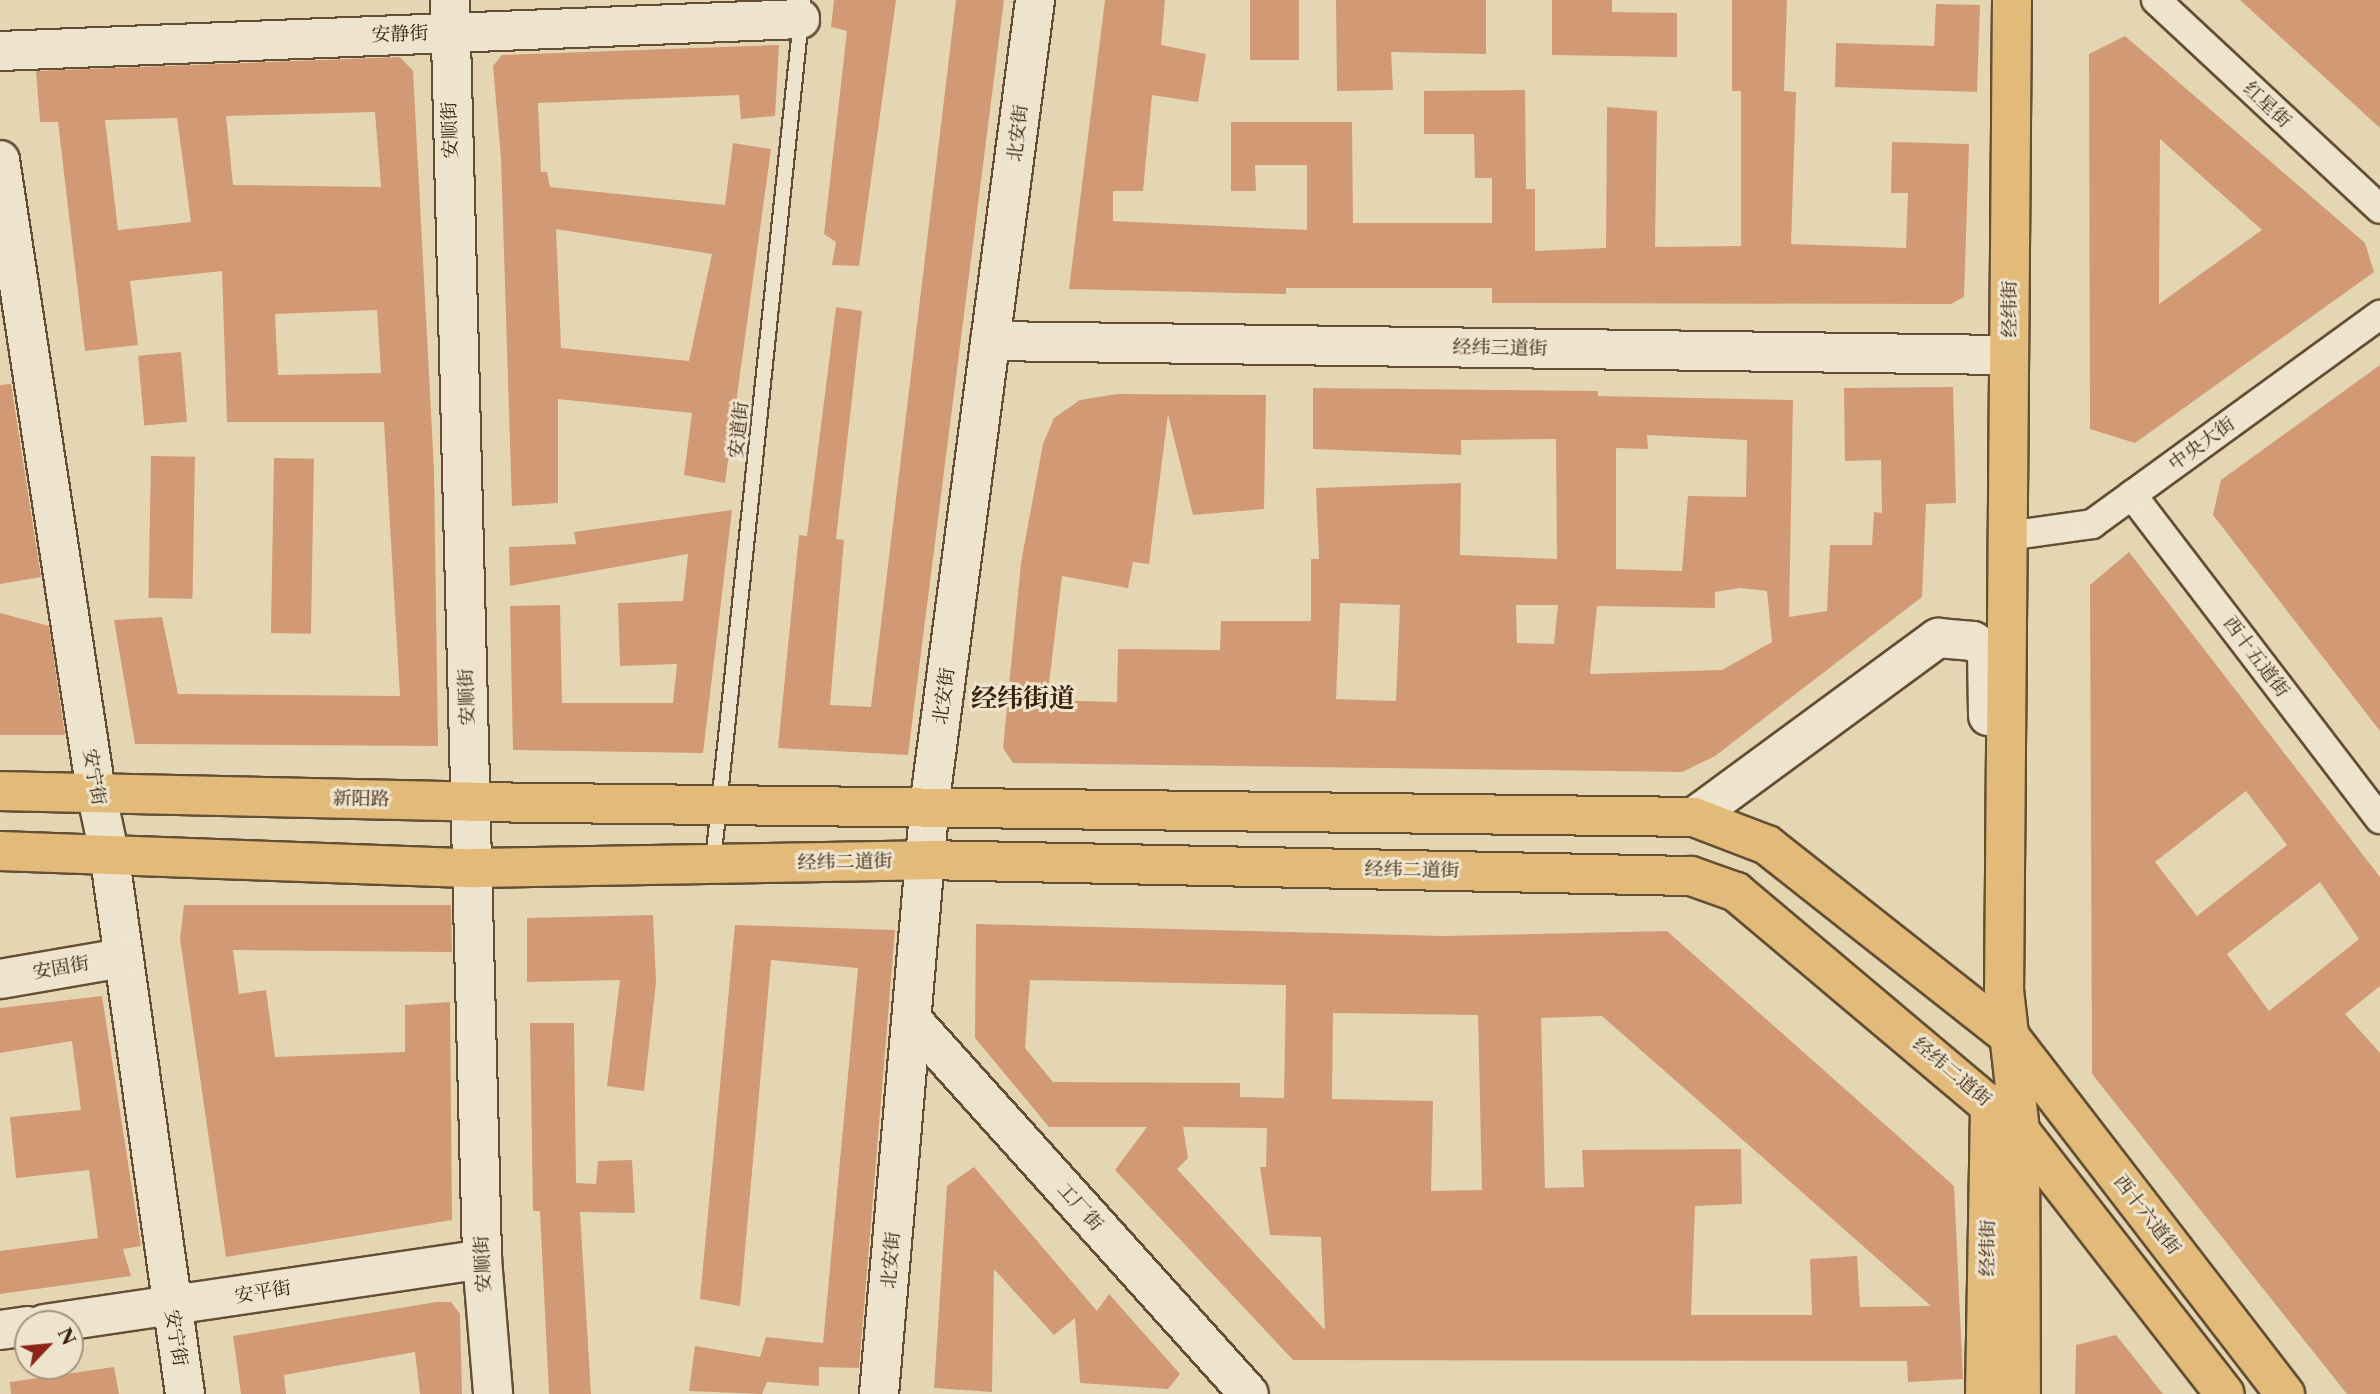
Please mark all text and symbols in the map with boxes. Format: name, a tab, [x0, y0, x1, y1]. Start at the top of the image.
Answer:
street label: 安静街	[371, 22, 429, 46]
street label: 红星街	[2238, 77, 2296, 133]
street label: 安顺街	[438, 101, 462, 159]
street label: 北安街	[1003, 103, 1033, 163]
street label: 经纬街	[1999, 281, 2021, 337]
street label: 经纬三道街	[1452, 336, 1548, 360]
street label: 安道街	[725, 400, 753, 460]
street label: 中央大街	[2165, 412, 2239, 476]
street label: 西十五道街	[2218, 612, 2294, 702]
street label: 北安街	[929, 666, 959, 726]
street label: 安顺街	[455, 668, 479, 726]
district label: 经纬街道	[971, 683, 1075, 715]
street label: 安宁街	[78, 747, 110, 807]
street label: 新阳路	[332, 787, 390, 811]
street label: 经纬二道街	[797, 850, 893, 874]
street label: 经纬二道街	[1364, 858, 1460, 882]
street label: 安固街	[31, 952, 91, 984]
street label: 经纬二道街	[1908, 1033, 1996, 1111]
street label: 西十六道街	[2109, 1171, 2185, 1259]
street label: 工厂街	[1052, 1178, 1108, 1236]
street label: 经纬街	[1976, 1219, 2000, 1277]
street label: 北安街	[877, 1231, 905, 1289]
street label: 安顺街	[470, 1235, 496, 1293]
street label: 安平街	[233, 1276, 293, 1308]
street label: 安宁街	[160, 1308, 192, 1368]
north arrow	[14, 1310, 84, 1380]
text: N	[53, 1324, 80, 1349]

